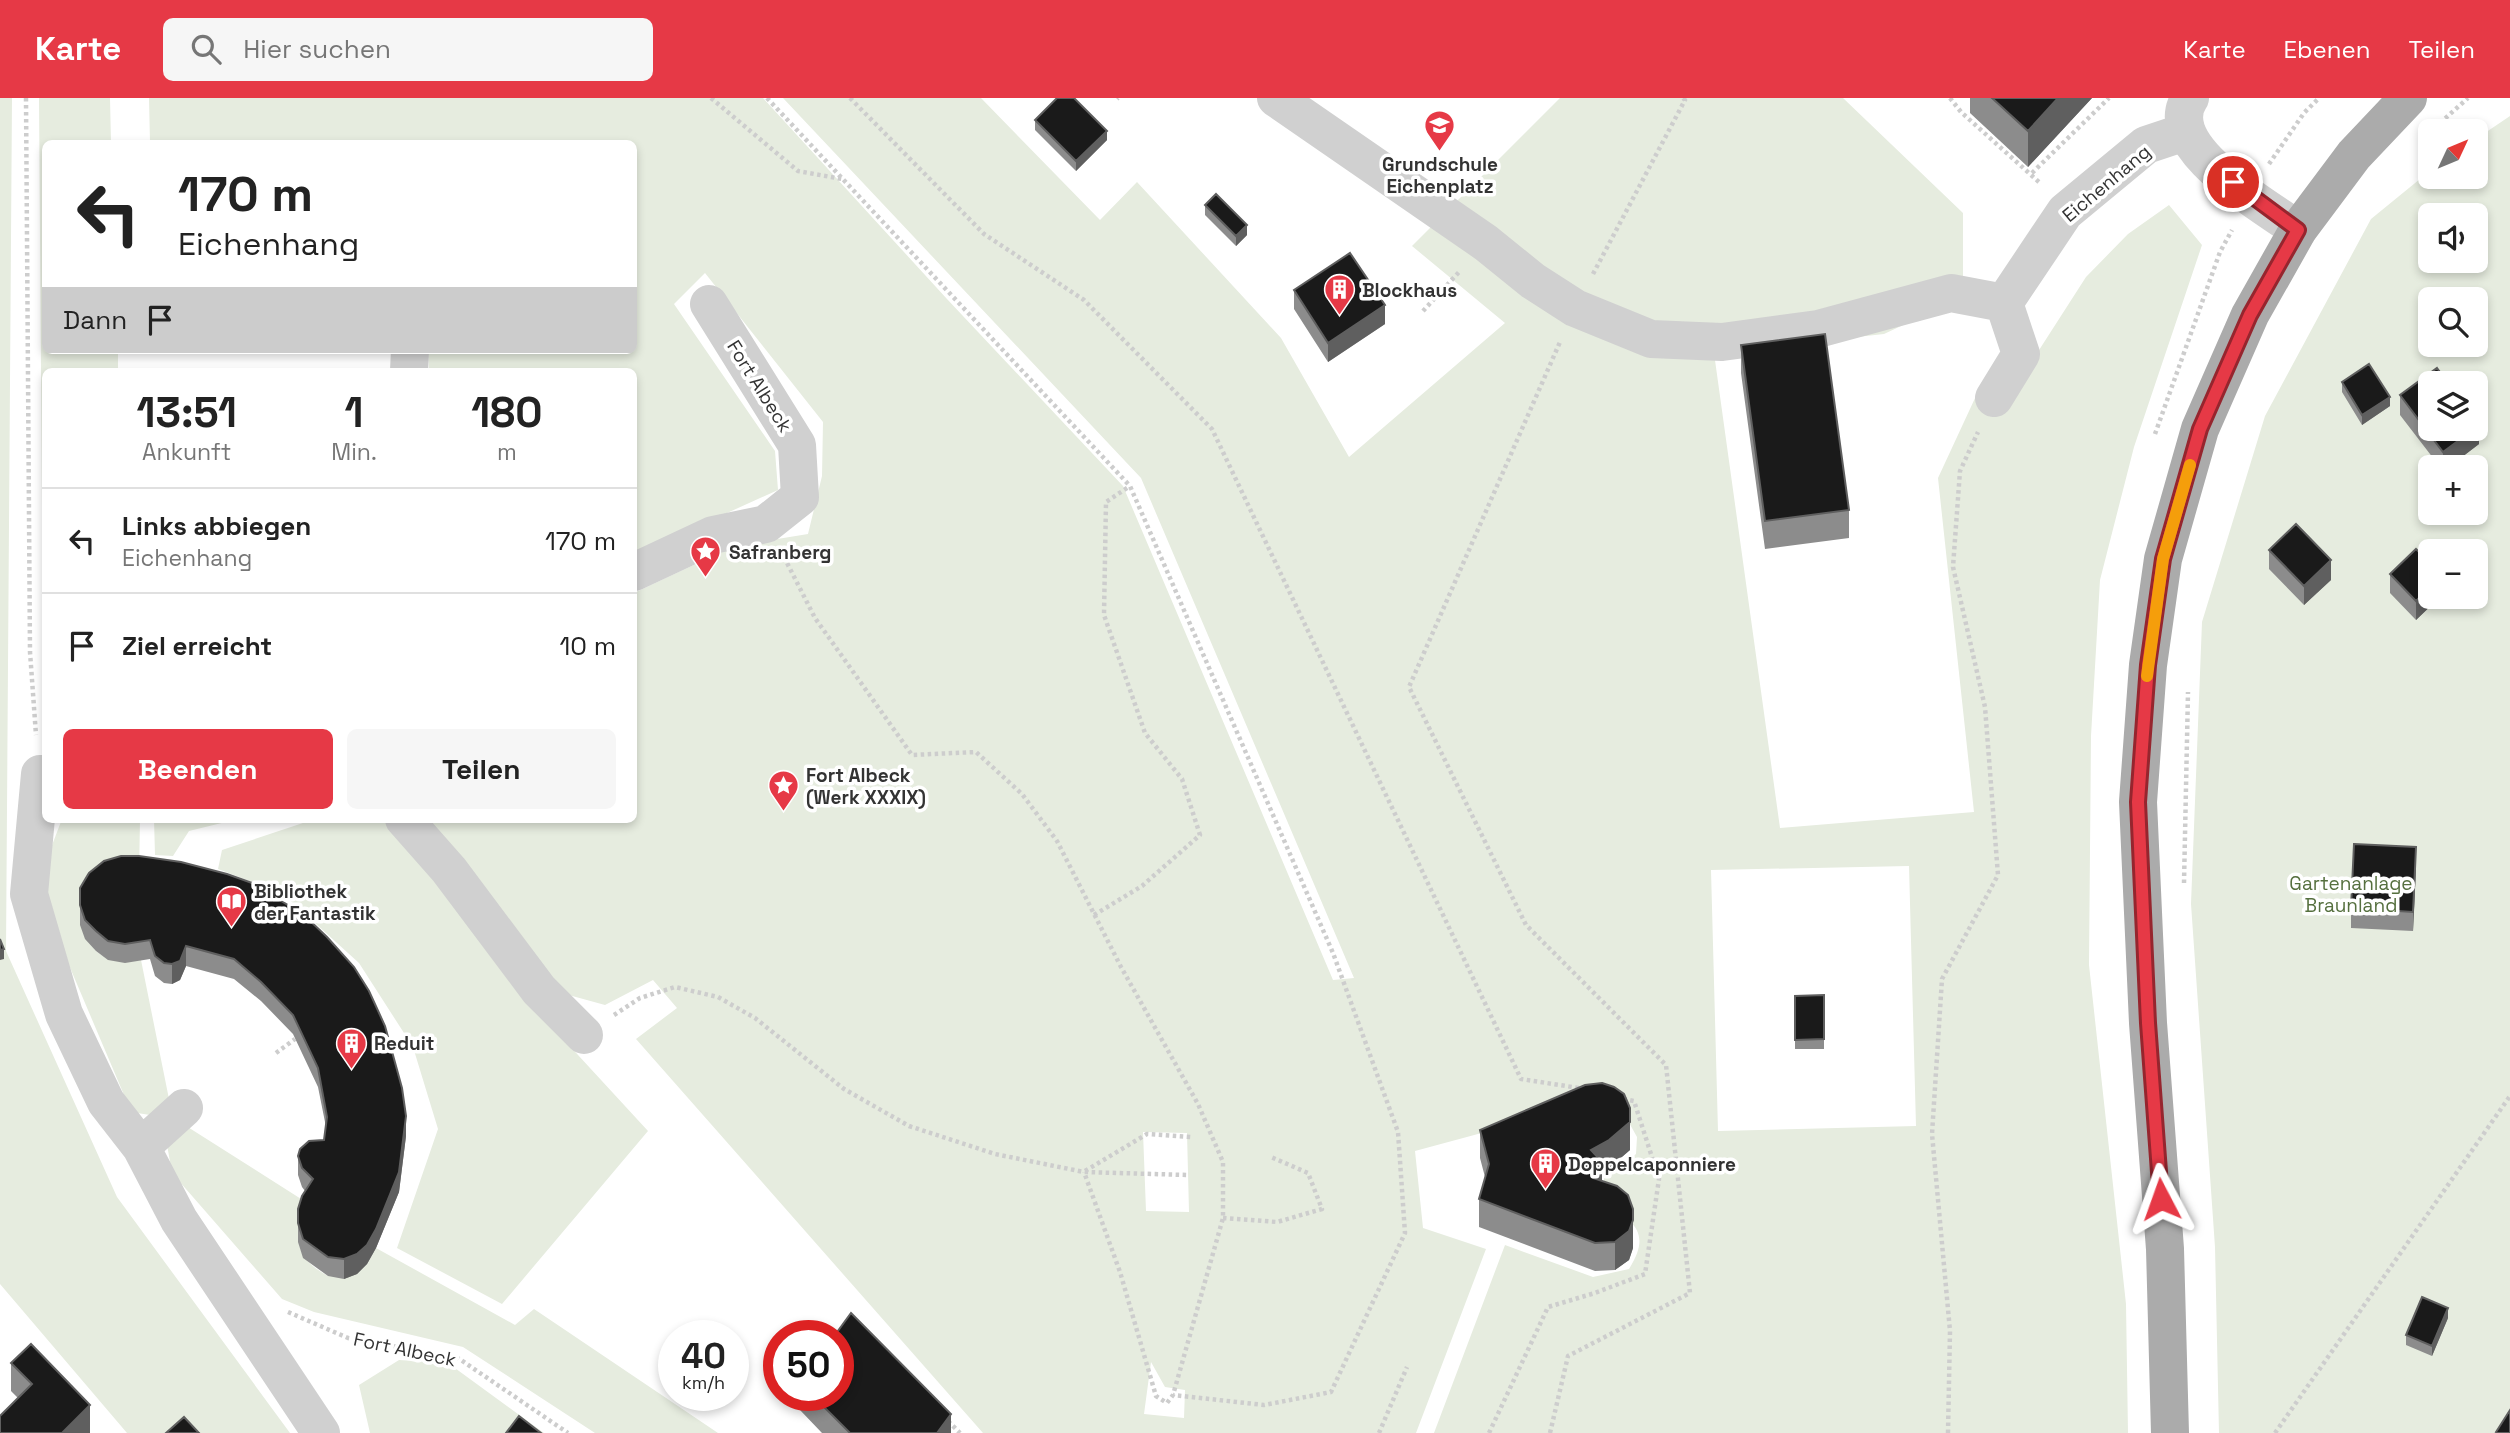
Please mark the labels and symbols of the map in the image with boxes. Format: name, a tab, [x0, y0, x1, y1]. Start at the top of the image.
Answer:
school or university icon: Grundschule Eichenplatz	[1423, 108, 1457, 152]
north arrow	[2418, 119, 2488, 189]
street label: Eichenhang	[2057, 139, 2156, 228]
place label: Grundschule Eichenplatz	[1382, 152, 1498, 199]
pin	[2203, 152, 2263, 212]
building icon: Blockhaus	[1322, 273, 1356, 317]
place label: Blockhaus	[1362, 278, 1457, 303]
street label: Fort Albeck	[721, 335, 798, 437]
place icon: Safranberg	[689, 535, 723, 579]
place label: Safranberg	[729, 540, 831, 565]
place label: Fort Albeck (Werk XXXIX)	[806, 763, 926, 810]
place icon: Fort Albeck (Werk XXXIX)	[766, 769, 800, 813]
park label: Gartenanlage Braunland	[2289, 871, 2413, 918]
place label: Bibliothek der Fantastik	[254, 879, 376, 926]
library icon: Bibliothek der Fantastik	[214, 885, 248, 929]
building icon: Reduit	[334, 1026, 368, 1070]
place label: Reduit	[374, 1031, 435, 1056]
building icon: Doppelcaponniere	[1528, 1147, 1562, 1191]
place label: Doppelcaponniere	[1568, 1152, 1736, 1177]
position arrow	[2124, 1162, 2198, 1236]
speed limit sign: 50	[763, 1320, 854, 1411]
street label: Fort Albeck	[351, 1326, 458, 1373]

